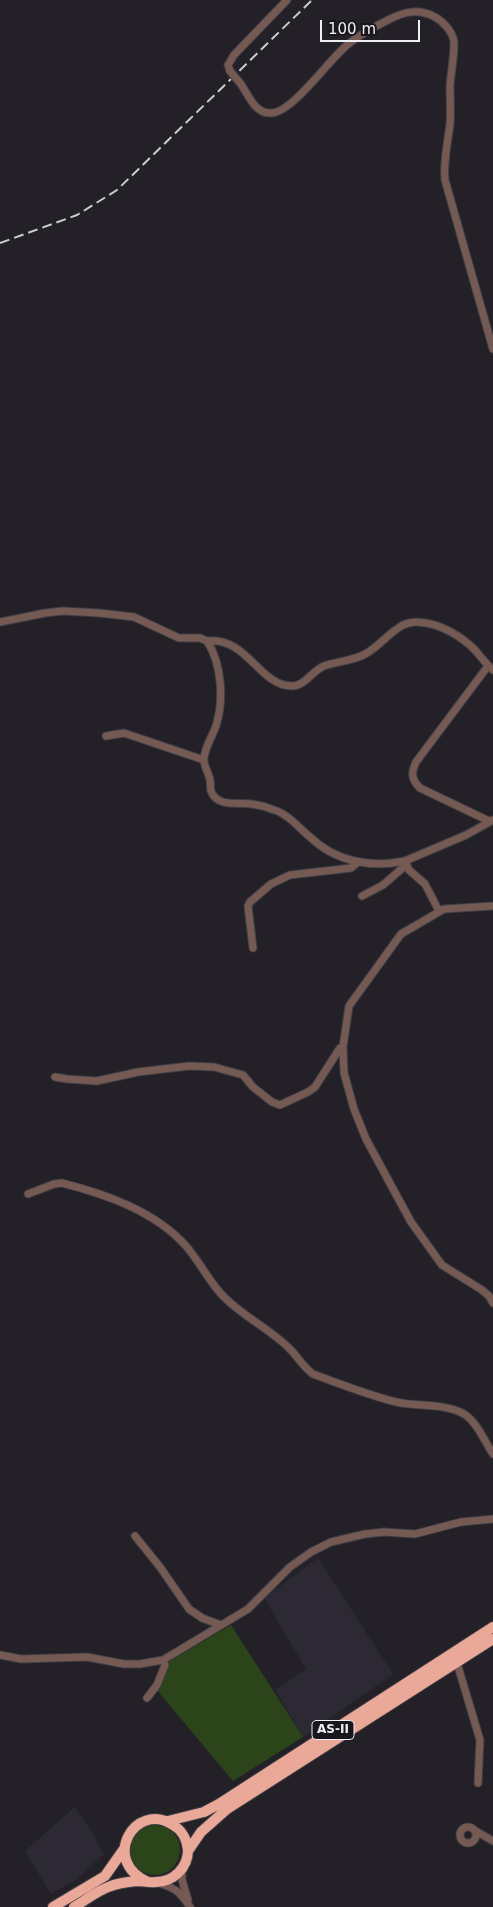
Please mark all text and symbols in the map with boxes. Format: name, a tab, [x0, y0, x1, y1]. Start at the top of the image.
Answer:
scale bar	[323, 10, 423, 42]
text: 100 m	[328, 20, 376, 38]
road number: AS-II	[312, 1720, 354, 1740]

